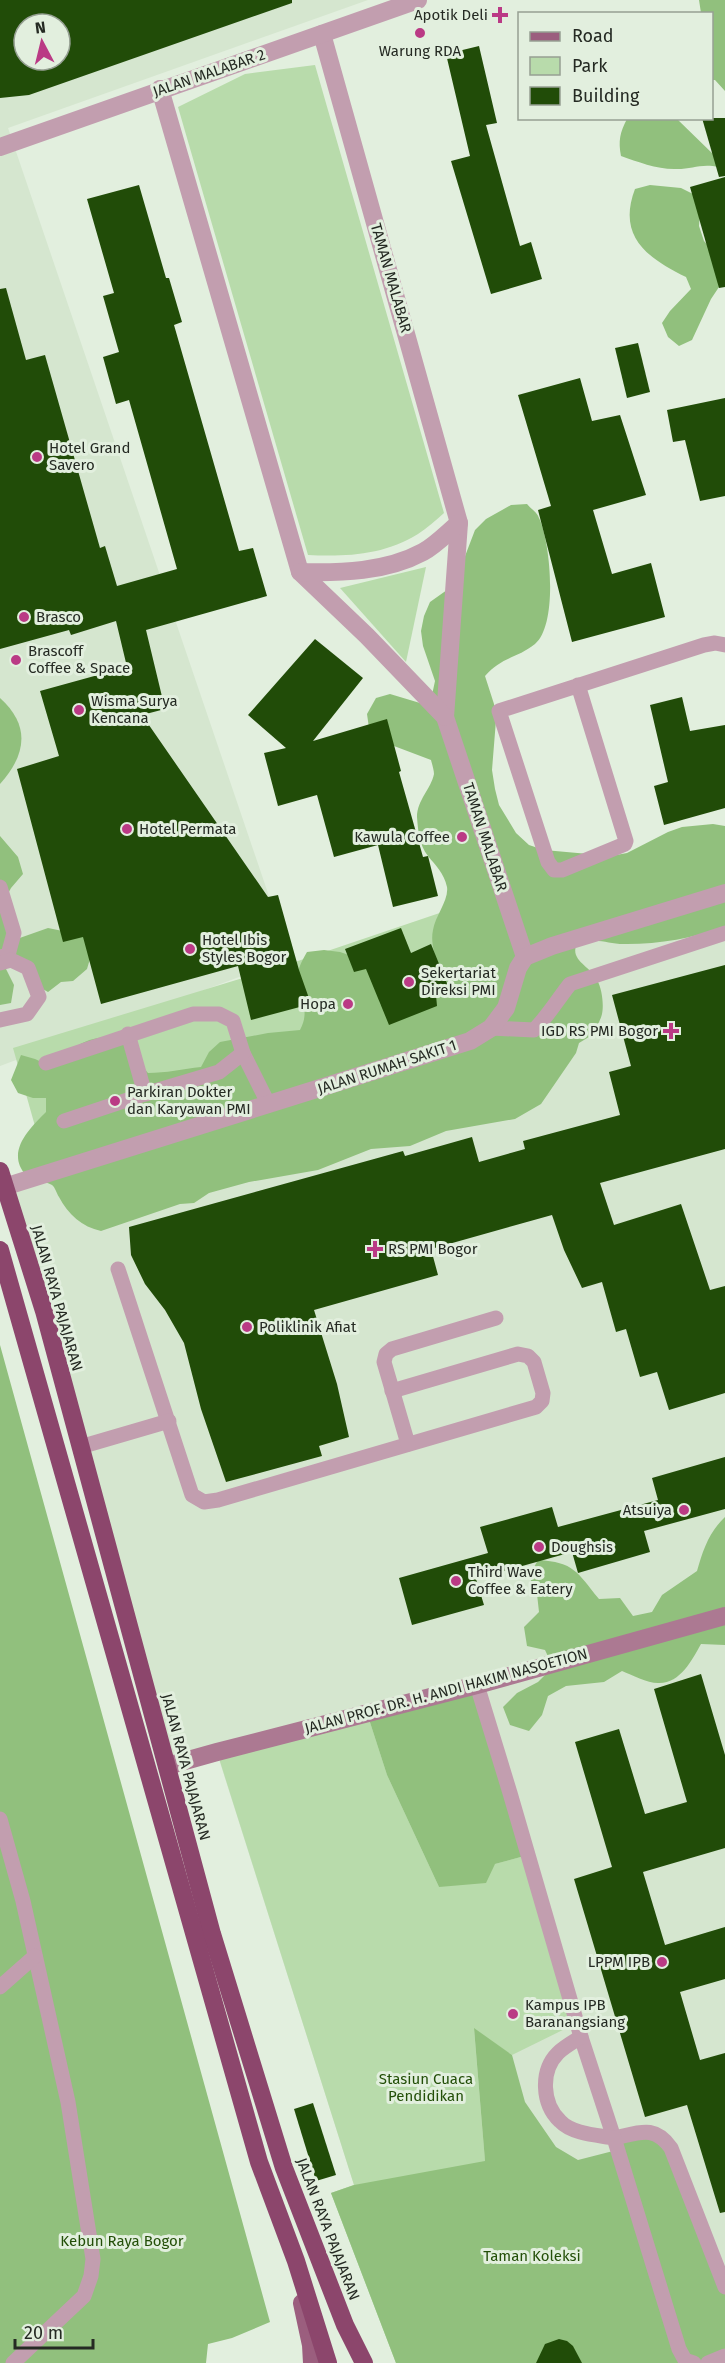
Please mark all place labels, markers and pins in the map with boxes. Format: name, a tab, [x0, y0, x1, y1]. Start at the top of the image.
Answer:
place label: Apotik Deli	[414, 6, 488, 24]
marker: Apotik Deli	[493, 8, 507, 22]
marker: Warung RDA	[413, 26, 427, 40]
place label: Warung RDA	[379, 42, 462, 60]
place label: Hotel Grand Savero	[49, 439, 130, 474]
marker: Hotel Grand Savero	[30, 450, 44, 464]
place label: Brasco	[36, 608, 81, 626]
marker: Brasco	[17, 610, 31, 624]
place label: Brascoff Coffee & Space	[28, 642, 130, 677]
marker: Brascoff Coffee & Space	[9, 653, 23, 667]
place label: Wisma Surya Kencana	[91, 692, 178, 727]
marker: Wisma Surya Kencana	[72, 703, 86, 717]
place label: Hotel Permata	[139, 820, 236, 838]
marker: Hotel Permata	[120, 822, 134, 836]
place label: Kawula Coffee	[354, 828, 450, 846]
marker: Kawula Coffee	[455, 830, 469, 844]
place label: Hotel Ibis Styles Bogor	[202, 931, 287, 966]
marker: Hotel Ibis Styles Bogor	[183, 942, 197, 956]
place label: Sekertariat Direksi PMI	[421, 964, 497, 999]
marker: Sekertariat Direksi PMI	[402, 975, 416, 989]
place label: Hopa	[300, 995, 336, 1013]
marker: Hopa	[341, 997, 355, 1011]
place label: IGD RS PMI Bogor	[541, 1022, 658, 1040]
marker: IGD RS PMI Bogor	[662, 1022, 680, 1040]
place label: Parkiran Dokter dan Karyawan PMI	[127, 1083, 251, 1118]
marker: Parkiran Dokter dan Karyawan PMI	[108, 1094, 122, 1108]
marker: RS PMI Bogor	[366, 1240, 384, 1258]
place label: RS PMI Bogor	[388, 1240, 478, 1258]
place label: Poliklinik Afiat	[259, 1318, 357, 1336]
marker: Poliklinik Afiat	[240, 1320, 254, 1334]
place label: Atsuiya	[623, 1501, 672, 1519]
marker: Atsuiya	[677, 1503, 691, 1517]
place label: Doughsis	[551, 1538, 613, 1556]
marker: Doughsis	[532, 1540, 546, 1554]
place label: Third Wave Coffee & Eatery	[468, 1563, 573, 1598]
marker: Third Wave Coffee & Eatery	[449, 1574, 463, 1588]
place label: LPPM IPB	[588, 1953, 650, 1971]
marker: LPPM IPB	[655, 1955, 669, 1969]
place label: Kampus IPB Baranangsiang	[525, 1996, 625, 2031]
marker: Kampus IPB Baranangsiang	[506, 2007, 520, 2021]

